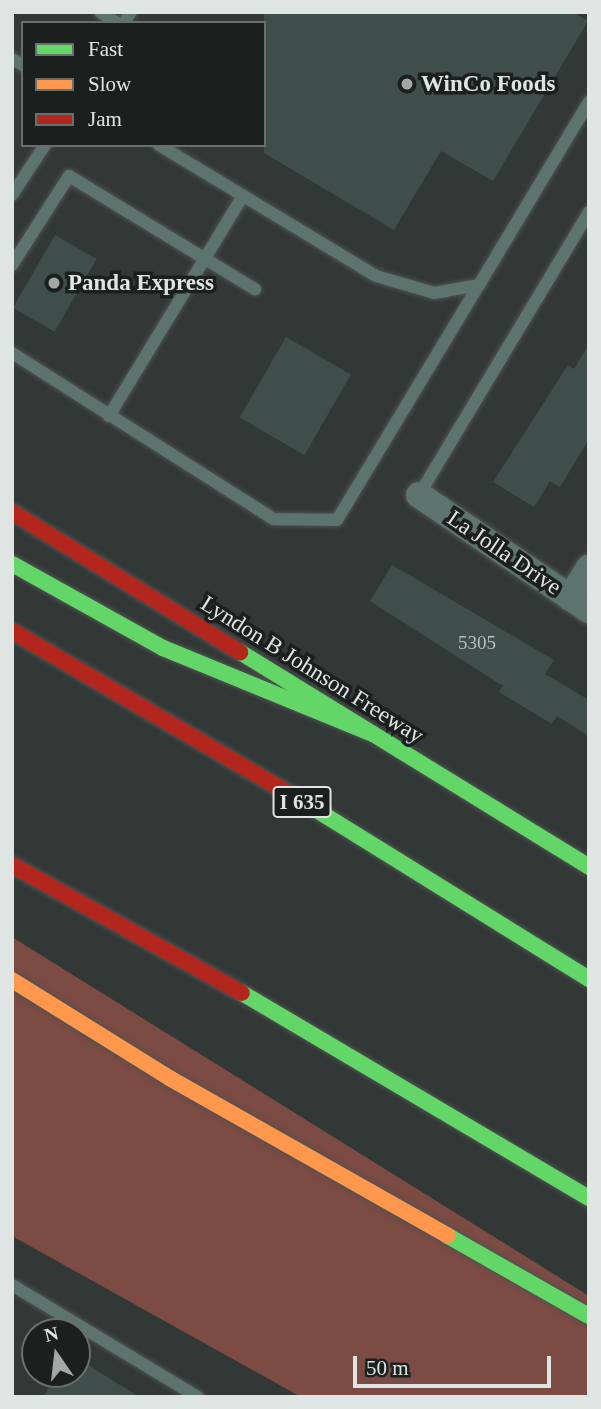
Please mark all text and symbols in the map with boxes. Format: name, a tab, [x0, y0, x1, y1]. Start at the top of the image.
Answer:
legend	[21, 21, 266, 147]
text: Fast	[88, 37, 123, 61]
place label: WinCo Foods	[421, 70, 555, 98]
text: Slow	[88, 72, 131, 96]
marker: WinCo Foods	[399, 76, 415, 92]
text: Jam	[88, 107, 122, 131]
place label: Panda Express	[68, 269, 214, 297]
marker: Panda Express	[46, 275, 62, 291]
street label: La Jolla Drive	[442, 505, 566, 601]
street label: Lyndon B Johnson Freeway	[196, 590, 428, 750]
house number: 5305	[458, 632, 496, 654]
road number: I 635	[272, 784, 332, 820]
north arrow	[21, 1318, 91, 1388]
text: N	[42, 1322, 60, 1346]
scale bar	[356, 1342, 554, 1386]
text: 50 m	[366, 1356, 409, 1380]

